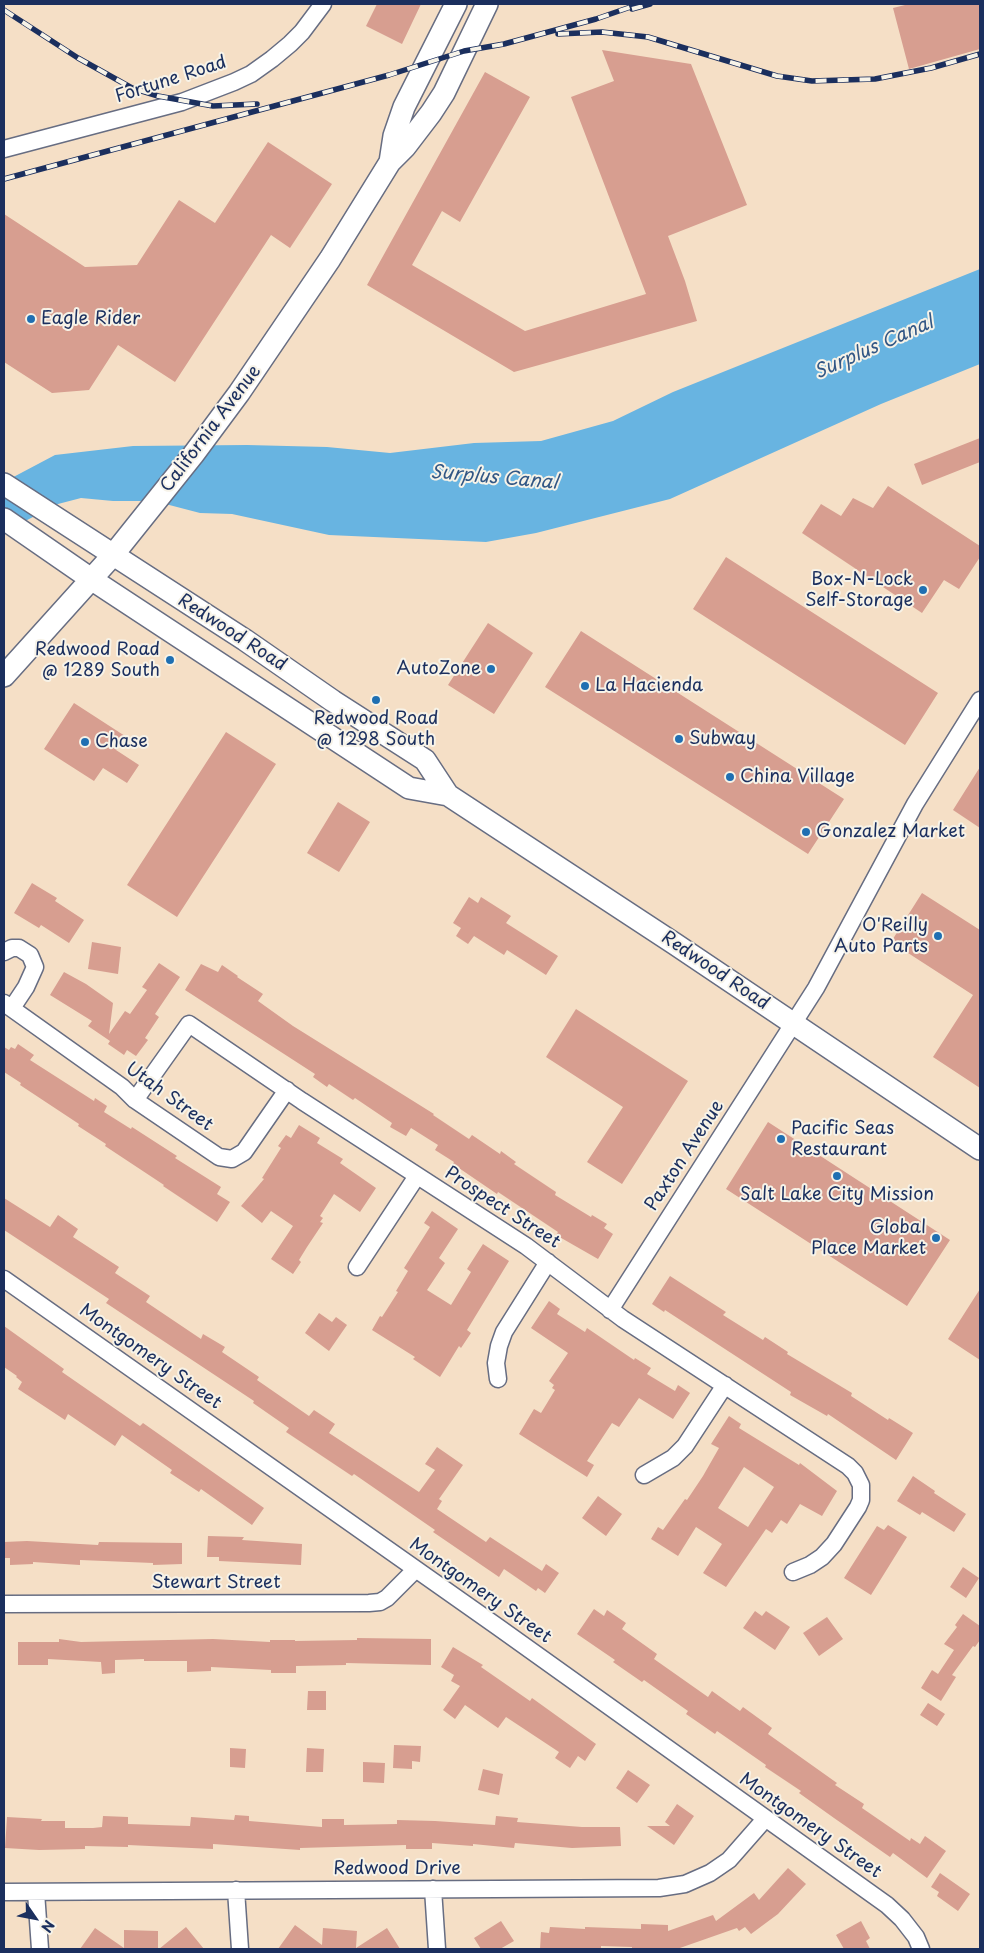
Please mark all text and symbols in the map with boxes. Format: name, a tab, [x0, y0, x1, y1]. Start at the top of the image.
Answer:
street label: Fortune Road	[113, 52, 229, 108]
place label: Eagle Rider	[41, 308, 140, 330]
water label: Surplus Canal	[811, 312, 937, 384]
marker: Eagle Rider	[25, 313, 37, 325]
street label: California Avenue	[156, 361, 266, 497]
water label: Surplus Canal	[429, 461, 559, 495]
place label: Box-N-Lock Self-Storage	[805, 569, 913, 612]
marker: Box-N-Lock Self-Storage	[917, 584, 929, 596]
street label: Redwood Road	[174, 590, 290, 676]
place label: Redwood Road @ 1289 South	[35, 639, 160, 682]
marker: Redwood Road @ 1289 South	[164, 654, 176, 666]
place label: AutoZone	[397, 658, 481, 680]
marker: AutoZone	[485, 663, 497, 675]
place label: La Hacienda	[595, 675, 703, 697]
marker: La Hacienda	[579, 680, 591, 692]
marker: Redwood Road @ 1298 South	[370, 694, 382, 706]
place label: Redwood Road @ 1298 South	[313, 708, 439, 751]
place label: Subway	[689, 728, 756, 750]
place label: Chase	[95, 731, 148, 753]
marker: Subway	[673, 733, 685, 745]
marker: Chase	[79, 736, 91, 748]
place label: China Village	[740, 766, 855, 788]
marker: China Village	[724, 771, 736, 783]
place label: Gonzalez Market	[816, 821, 965, 843]
marker: Gonzalez Market	[800, 826, 812, 838]
place label: O'Reilly Auto Parts	[834, 915, 928, 958]
street label: Redwood Road	[657, 927, 773, 1015]
marker: O'Reilly Auto Parts	[932, 930, 944, 942]
street label: Utah Street	[121, 1058, 217, 1136]
street label: Paxton Avenue	[641, 1097, 729, 1215]
place label: Pacific Seas Restaurant	[791, 1118, 894, 1160]
marker: Pacific Seas Restaurant	[775, 1133, 787, 1145]
street label: Prospect Street	[440, 1163, 564, 1253]
marker: Salt Lake City Mission	[831, 1170, 843, 1182]
place label: Salt Lake City Mission	[740, 1184, 934, 1206]
place label: Global Place Market	[811, 1217, 926, 1260]
marker: Global Place Market	[930, 1232, 942, 1244]
street label: Montgomery Street	[75, 1300, 225, 1414]
street label: Montgomery Street	[405, 1534, 555, 1648]
street label: Stewart Street	[151, 1572, 281, 1594]
street label: Montgomery Street	[735, 1769, 885, 1883]
street label: Redwood Drive	[333, 1858, 461, 1880]
north arrow	[10, 1893, 60, 1943]
text: N	[36, 1916, 60, 1937]

